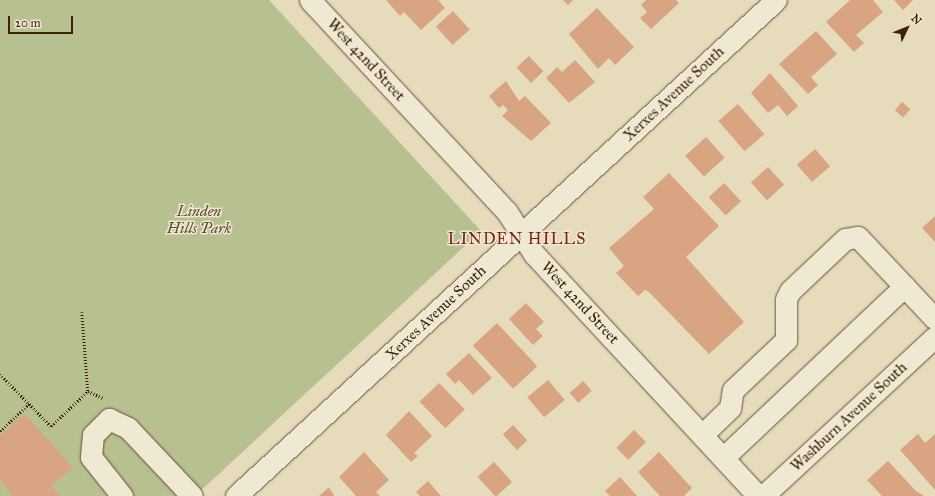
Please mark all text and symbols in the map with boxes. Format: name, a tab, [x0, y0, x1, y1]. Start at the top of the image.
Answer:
scale bar	[10, 8, 75, 34]
north arrow	[887, 8, 927, 48]
text: N	[908, 12, 924, 27]
street label: West 42nd Street	[323, 15, 409, 105]
text: 20 m	[15, 16, 41, 30]
street label: Xerxes Avenue South	[620, 43, 728, 145]
park label: Linden Hills Park	[167, 202, 231, 237]
district label: LINDEN HILLS	[448, 229, 586, 249]
street label: West 42nd Street	[537, 258, 623, 348]
street label: Xerxes Avenue South	[382, 262, 490, 364]
street label: Washburn Avenue South	[787, 359, 911, 475]

